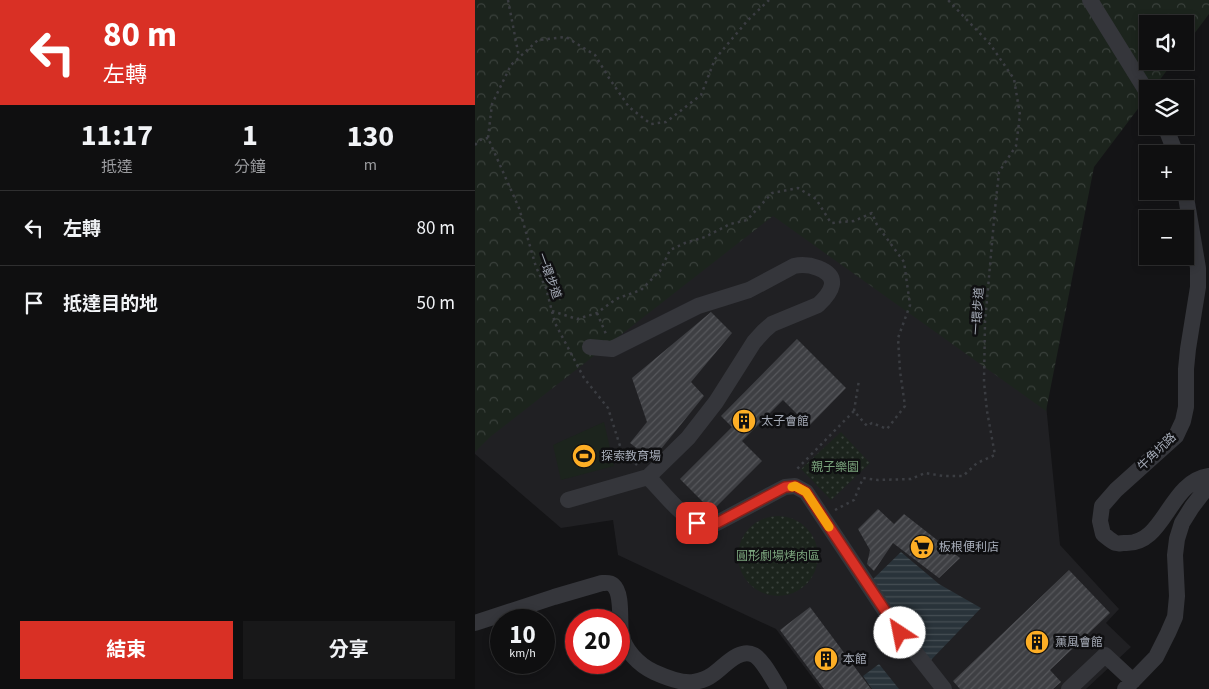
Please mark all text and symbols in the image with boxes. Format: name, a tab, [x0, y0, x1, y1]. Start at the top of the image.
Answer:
text: 80 m	[103, 10, 177, 60]
map controls	[1139, 15, 1194, 265]
button: sound	[1139, 15, 1194, 70]
icon: left	[20, 20, 85, 85]
text: 左轉	[103, 59, 147, 91]
button: layers	[1139, 80, 1194, 135]
text: 11:17	[81, 114, 153, 157]
text: 1	[242, 114, 258, 157]
text: 130	[347, 115, 394, 158]
button: +	[1139, 145, 1194, 200]
text: m	[364, 154, 377, 176]
text: 抵達	[101, 156, 133, 178]
text: 分鐘	[234, 156, 266, 178]
button: −	[1139, 210, 1194, 265]
icon: left	[20, 214, 48, 242]
text: 80 m	[417, 215, 455, 242]
text: 左轉	[63, 216, 101, 243]
street label: 一環步道	[533, 251, 565, 301]
street label: 一環步道	[968, 286, 988, 336]
icon: arrive	[20, 289, 48, 317]
text: 50 m	[417, 290, 455, 317]
text: 抵達目的地	[63, 291, 158, 318]
building icon: 太子會館	[731, 408, 757, 434]
place label: 太子會館	[761, 413, 809, 430]
street label: 牛角坑路	[1134, 429, 1180, 475]
sports icon: 探索教育場	[571, 443, 597, 469]
place label: 探索教育場	[601, 448, 661, 465]
park label: 親子樂園	[811, 459, 859, 476]
pin	[676, 502, 718, 544]
icon: arrive	[683, 509, 711, 537]
supermarket icon: 板根便利店	[909, 534, 935, 560]
place label: 板根便利店	[939, 539, 999, 556]
park label: 圓形劇場烤肉區	[736, 548, 820, 565]
position arrow	[873, 606, 925, 658]
speed limit sign: 20	[565, 609, 630, 674]
text: 10	[509, 617, 536, 653]
button: 結束	[20, 621, 233, 679]
button: 分享	[243, 621, 455, 679]
building icon: 薰風會館	[1024, 629, 1050, 655]
place label: 薰風會館	[1055, 634, 1103, 651]
text: km/h	[509, 645, 536, 662]
building icon: 本館	[813, 646, 839, 672]
place label: 本館	[843, 651, 867, 668]

